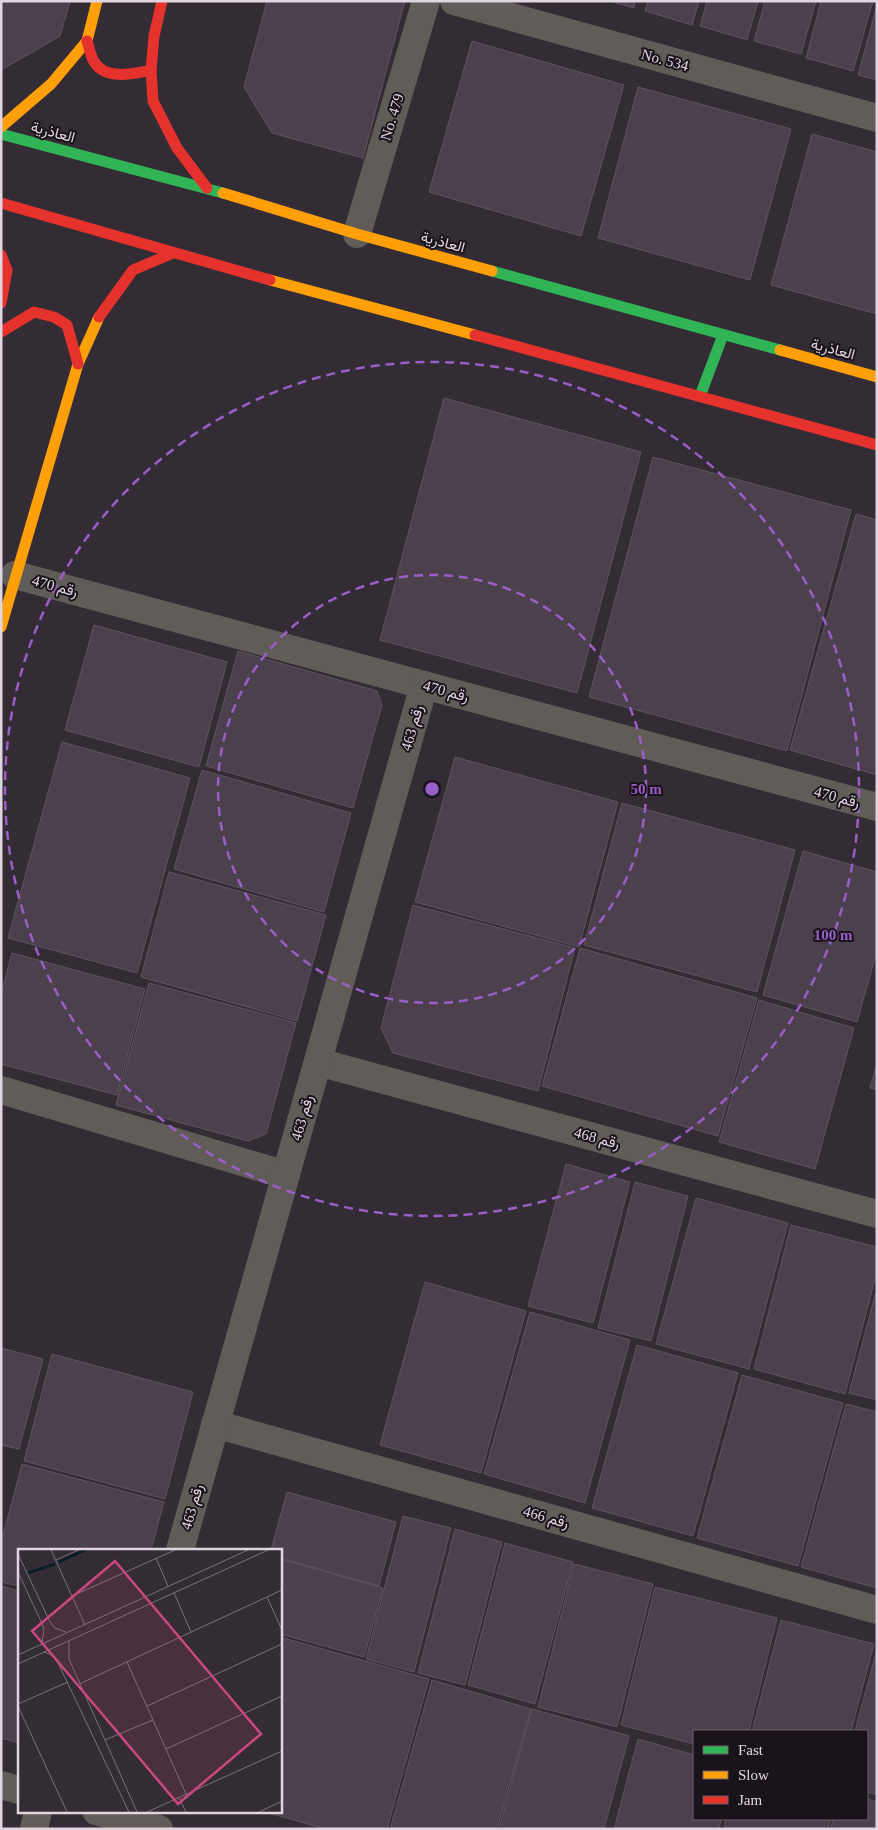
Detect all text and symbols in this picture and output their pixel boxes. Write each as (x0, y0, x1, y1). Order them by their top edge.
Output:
street label: No. 534 (640, 46, 691, 74)
street label: No. 479 (377, 92, 407, 142)
street label: العاذرية (29, 118, 77, 147)
street label: العاذرية (419, 228, 467, 257)
street label: العاذرية (809, 335, 857, 364)
street label: رقم 470 (30, 572, 80, 602)
street label: رقم 470 (421, 677, 471, 707)
street label: رقم 463 (398, 703, 428, 753)
centre of rings (423, 780, 441, 798)
text: 50 m (630, 781, 662, 797)
street label: رقم 470 (812, 783, 862, 813)
text: 100 m (814, 927, 853, 943)
street label: رقم 463 (288, 1093, 318, 1143)
street label: رقم 468 (572, 1124, 622, 1154)
street label: رقم 463 (178, 1482, 208, 1532)
street label: رقم 466 (521, 1503, 571, 1533)
inset map (18, 1549, 281, 1812)
legend (693, 1730, 868, 1820)
text: Fast (738, 1742, 764, 1758)
text: Slow (738, 1767, 769, 1783)
text: Jam (738, 1792, 762, 1808)

